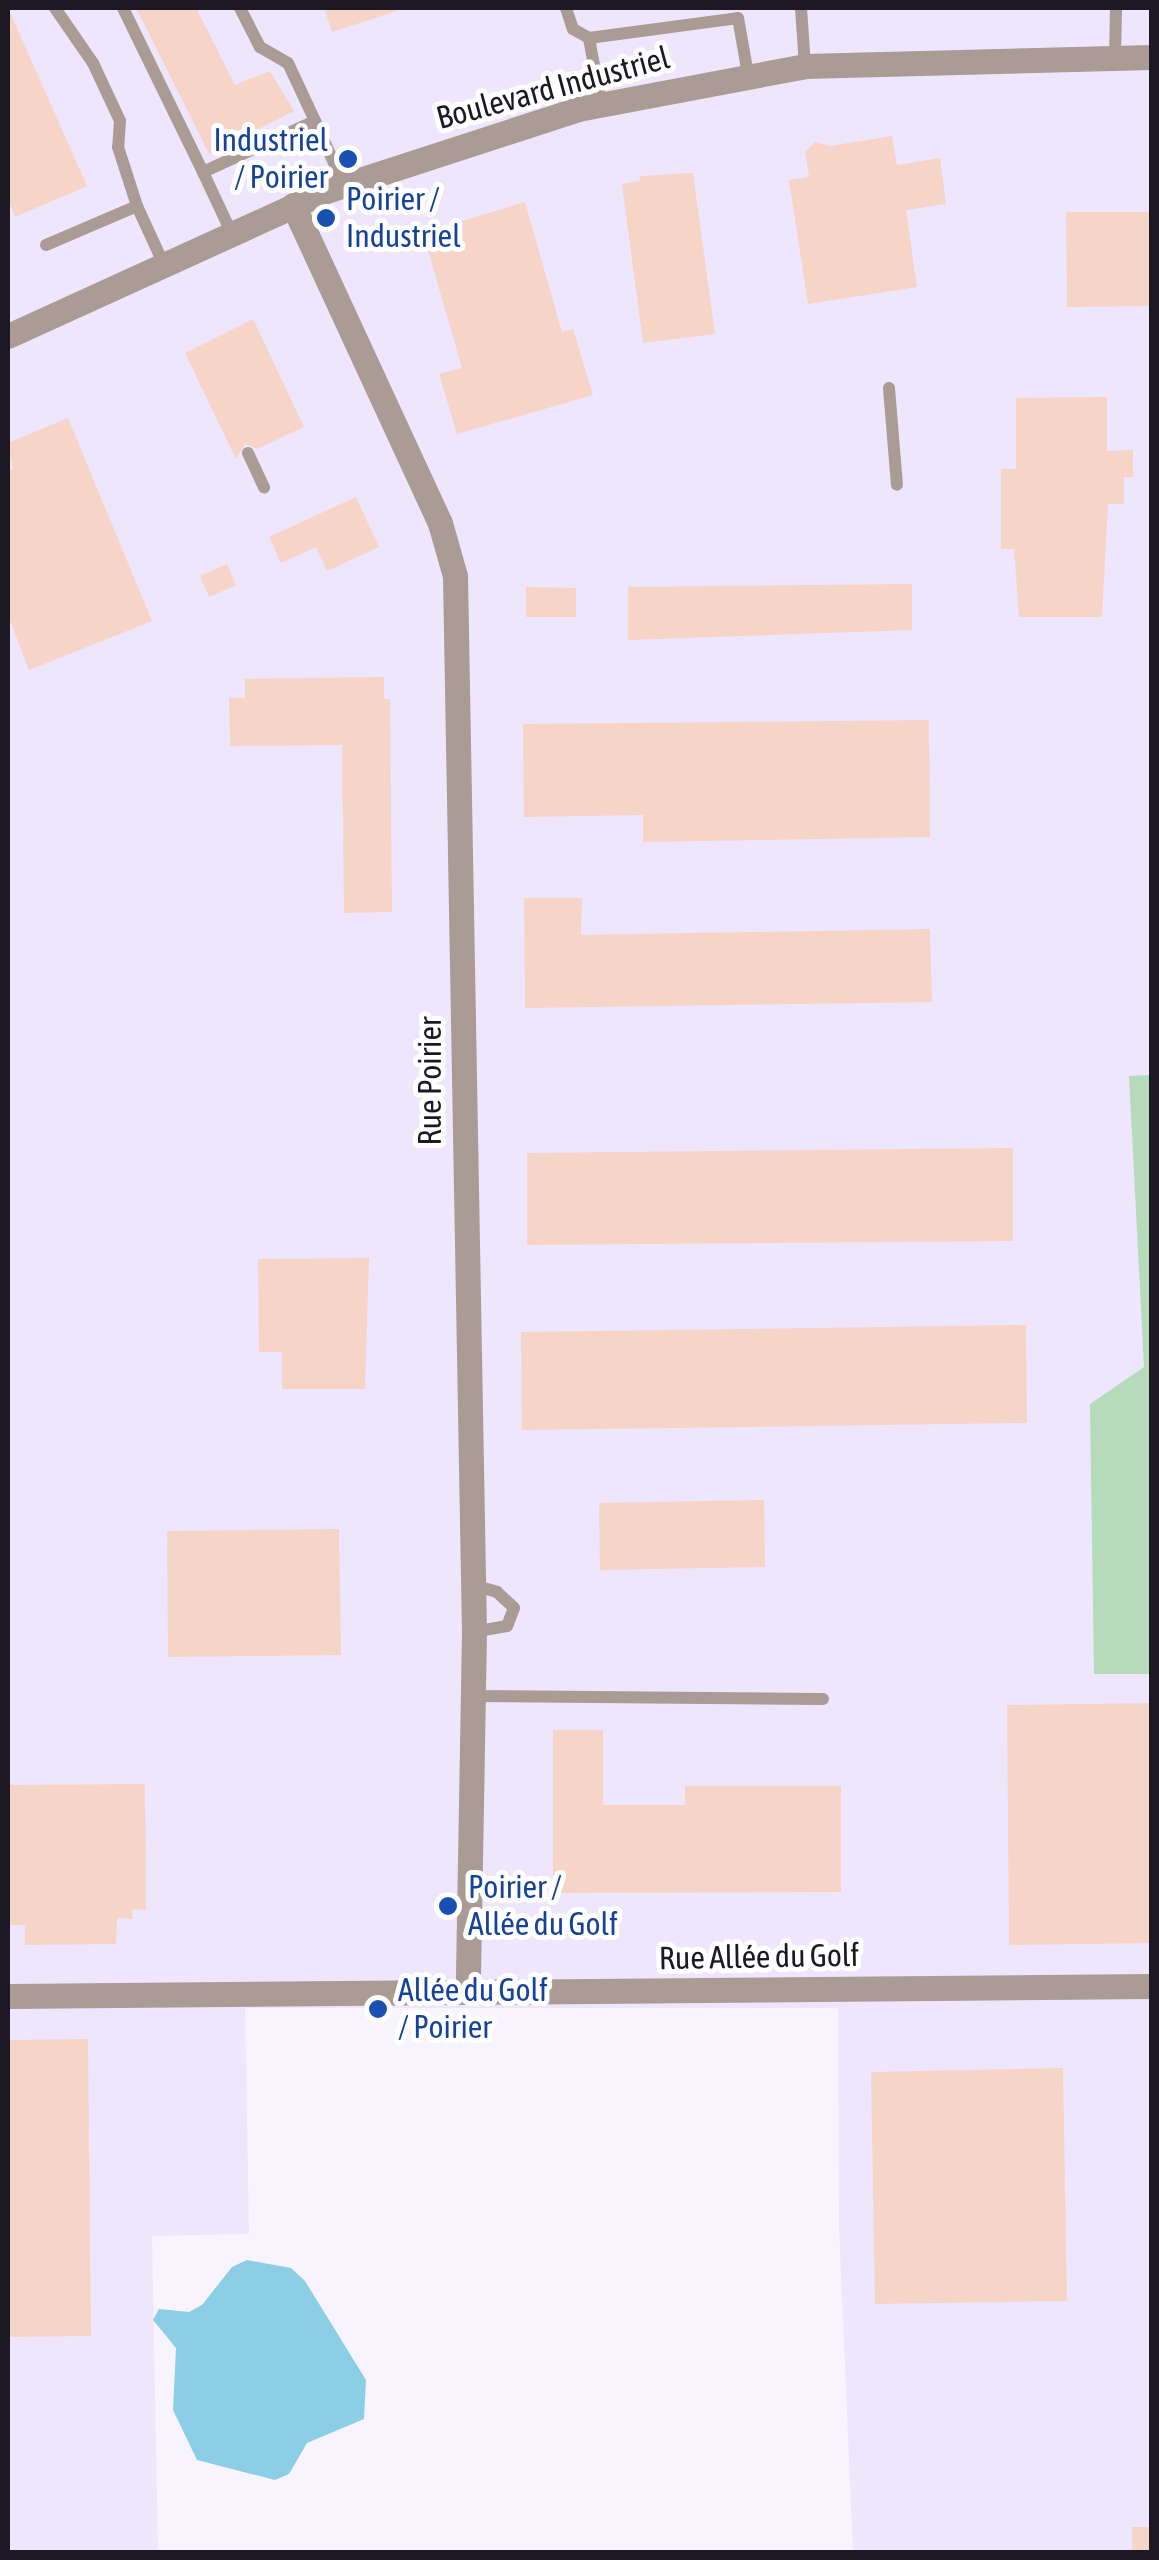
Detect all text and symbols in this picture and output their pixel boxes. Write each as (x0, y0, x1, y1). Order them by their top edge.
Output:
street label: Boulevard Industriel (432, 38, 674, 138)
place label: Industriel / Poirier (213, 122, 328, 197)
marker: Industriel / Poirier (337, 148, 359, 170)
place label: Poirier / Industriel (346, 181, 461, 256)
marker: Poirier / Industriel (315, 207, 337, 229)
street label: Rue Poirier (411, 1017, 449, 1145)
place label: Poirier / Allée du Golf (468, 1869, 618, 1944)
marker: Poirier / Allée du Golf (437, 1895, 459, 1917)
street label: Rue Allée du Golf (659, 1936, 859, 1978)
place label: Allée du Golf / Poirier (398, 1972, 548, 2047)
marker: Allée du Golf / Poirier (367, 1998, 389, 2020)

